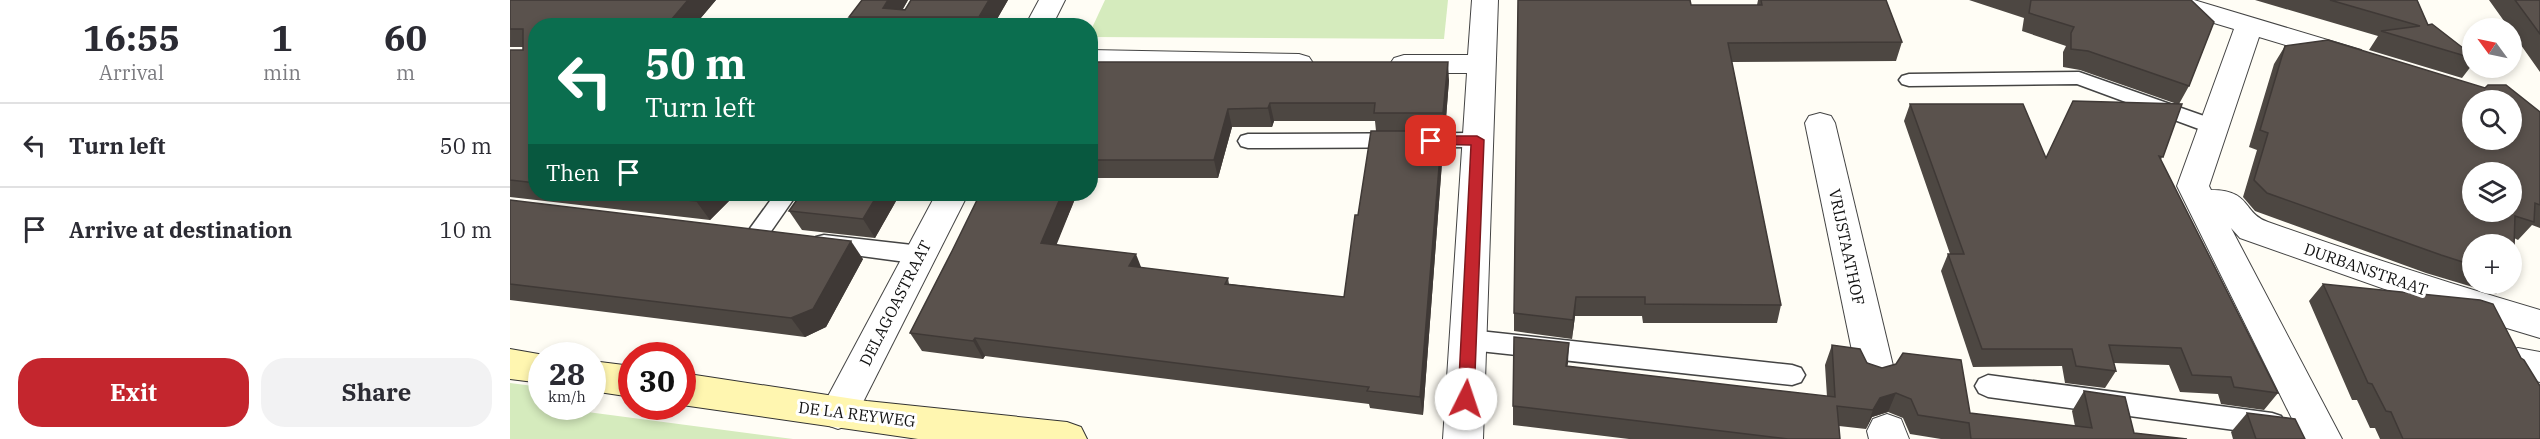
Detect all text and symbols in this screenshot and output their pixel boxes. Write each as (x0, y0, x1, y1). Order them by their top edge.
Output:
text: 16:55 (83, 14, 180, 61)
text: 1 (271, 14, 293, 61)
text: 60 (384, 14, 427, 61)
north arrow (2462, 18, 2522, 78)
map controls (2462, 18, 2522, 294)
text: 50 m (645, 36, 746, 91)
icon: left (546, 42, 624, 120)
text: Arrival (99, 59, 164, 86)
text: min (263, 59, 301, 86)
text: m (396, 59, 415, 86)
text: Turn left (645, 89, 756, 124)
button: search (2462, 90, 2522, 150)
pin (1405, 115, 1456, 166)
icon: arrive (1414, 124, 1447, 157)
icon: left (18, 129, 51, 162)
text: Turn left (69, 131, 165, 160)
text: 50 m (440, 131, 492, 160)
icon: arrive (612, 156, 645, 189)
text: Then (546, 158, 600, 187)
button: layers (2462, 162, 2522, 222)
street label: VRIJSTAATHOF (1825, 187, 1869, 307)
icon: arrive (18, 213, 51, 246)
text: Arrive at destination (69, 215, 292, 244)
text: 10 m (440, 215, 492, 244)
button: + (2462, 234, 2522, 294)
street label: DELAGOASTRAAT (855, 237, 935, 369)
street label: DURBANSTRAAT (2301, 238, 2431, 300)
speed limit sign: 30 (618, 342, 696, 420)
text: 28 (549, 354, 585, 393)
button: Exit (18, 358, 249, 427)
button: Share (261, 358, 492, 427)
position arrow (1434, 367, 1498, 431)
text: km/h (548, 387, 586, 406)
street label: DE LA REYWEG (797, 397, 917, 431)

